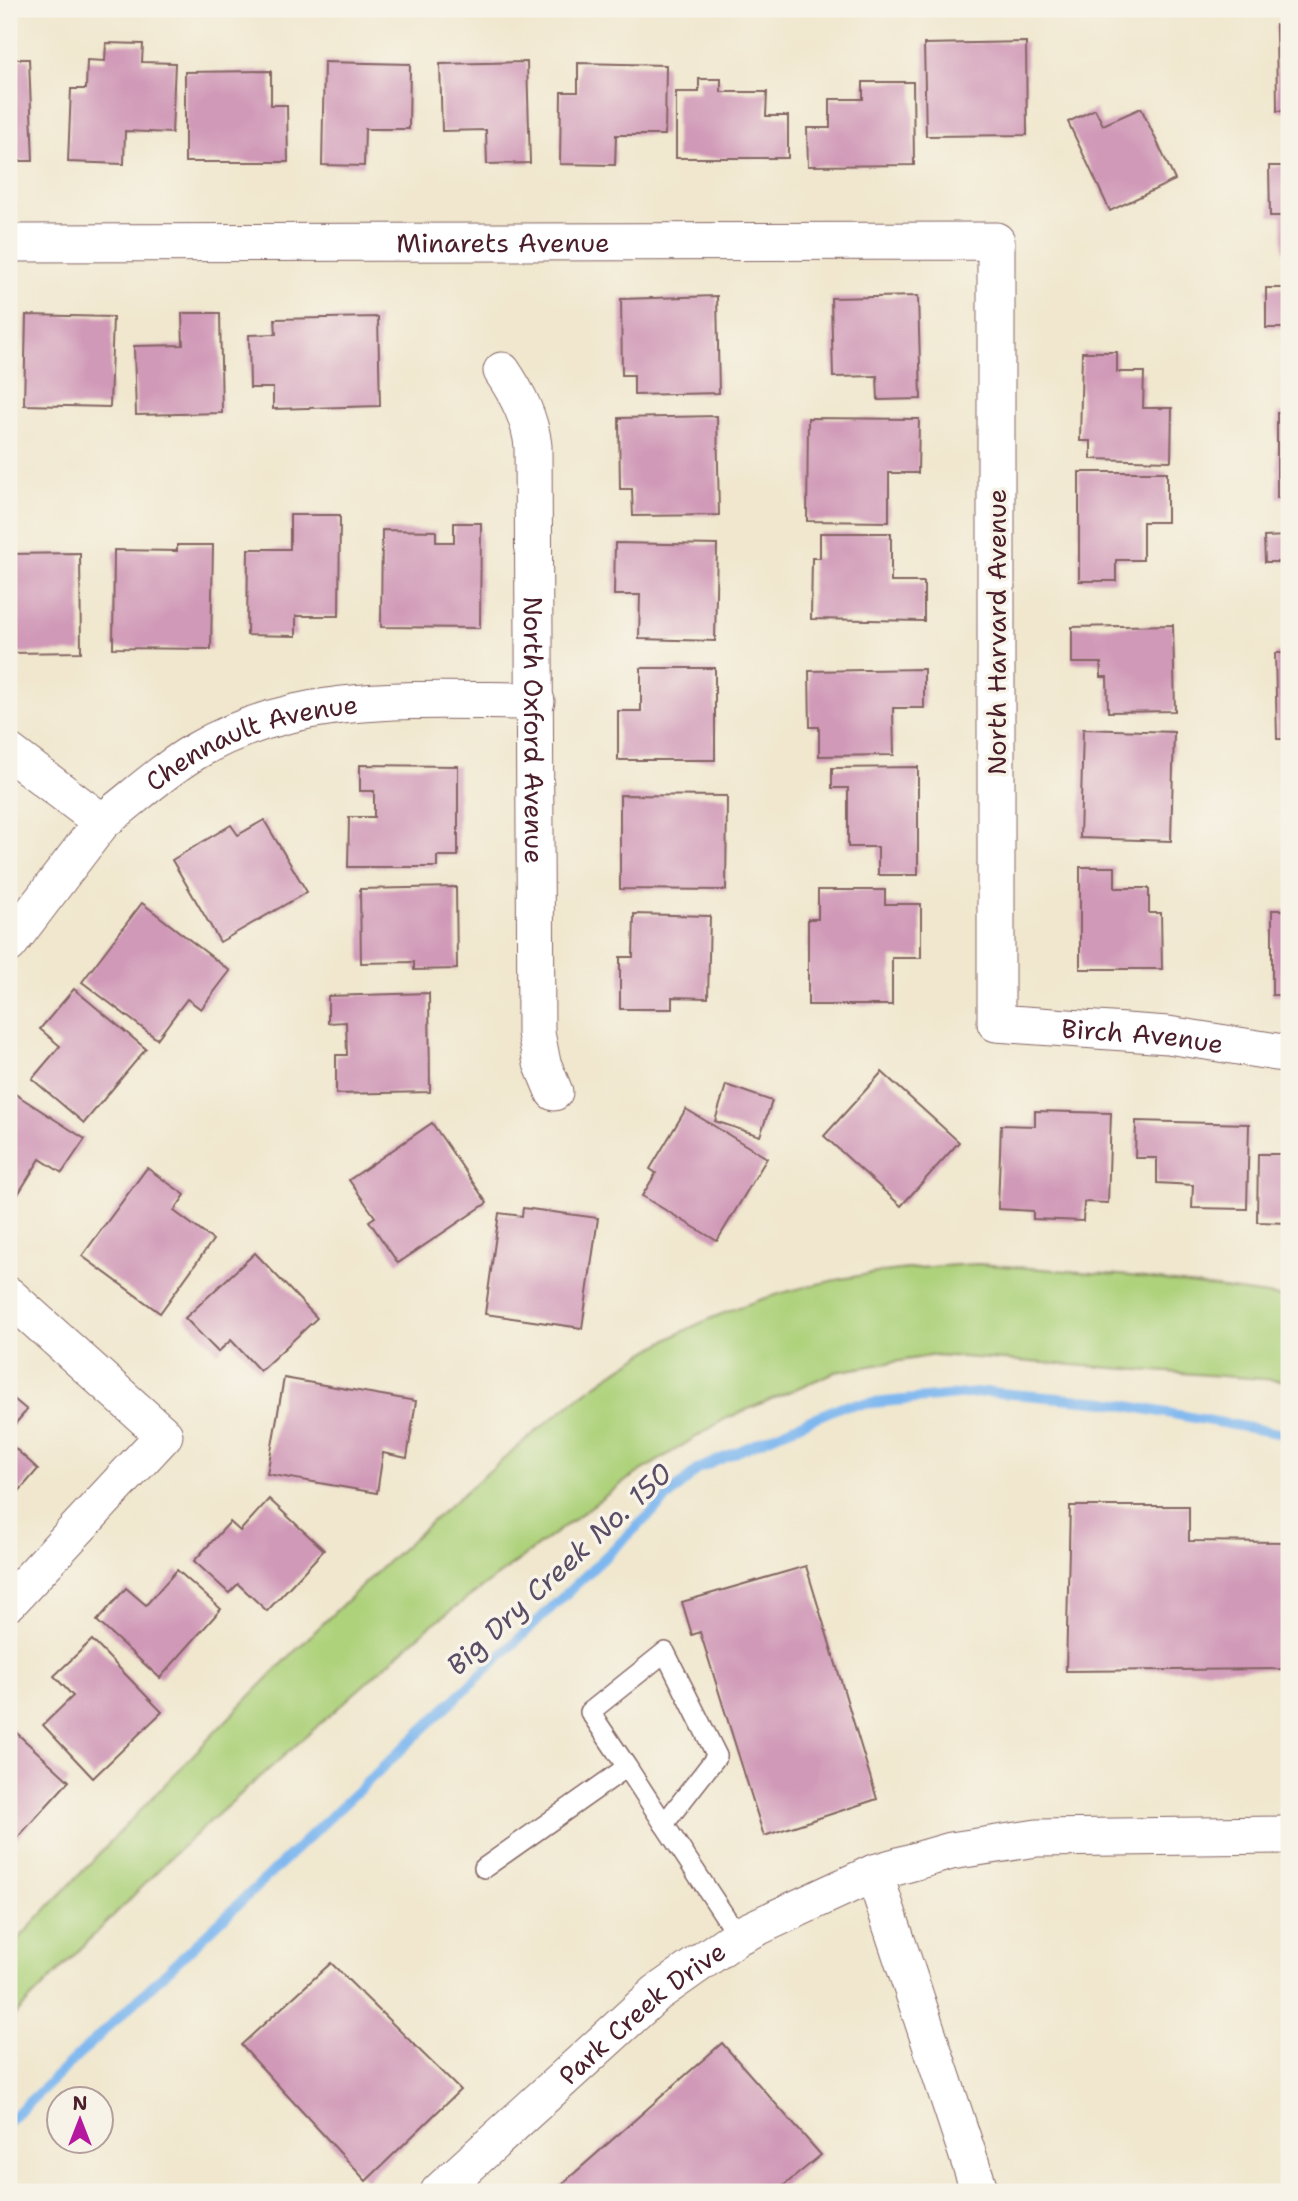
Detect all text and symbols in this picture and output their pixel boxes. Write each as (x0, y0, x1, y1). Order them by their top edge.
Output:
street label: Minarets Avenue (396, 224, 610, 260)
street label: North Harvard Avenue (979, 489, 1014, 775)
street label: North Oxford Avenue (516, 596, 553, 864)
street label: Chennault Avenue (138, 686, 359, 798)
street label: Birch Avenue (1060, 1010, 1226, 1061)
water label: Big Dry Creek No. 150 (438, 1454, 680, 1684)
street label: Park Creek Drive (551, 1933, 732, 2092)
north arrow (46, 2086, 116, 2156)
text: N (72, 2091, 88, 2116)

